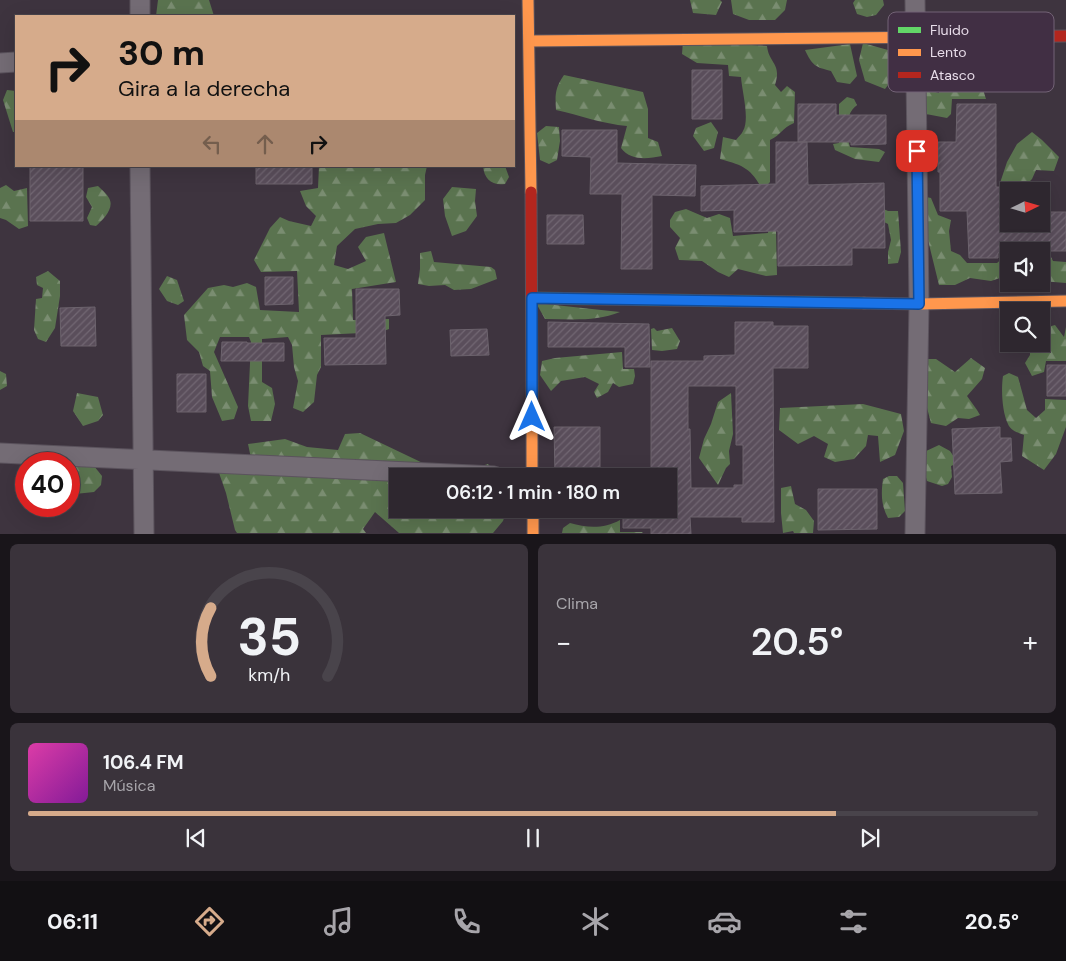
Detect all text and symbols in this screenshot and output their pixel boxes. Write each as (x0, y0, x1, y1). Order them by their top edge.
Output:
legend (888, 12, 1054, 92)
text: Fluido (930, 21, 969, 39)
text: 30 m (118, 30, 205, 76)
icon: right (35, 35, 100, 100)
text: Lento (930, 43, 967, 61)
text: Atasco (930, 66, 975, 84)
text: Gira a la derecha (118, 74, 290, 103)
icon: left (198, 130, 226, 158)
icon: ahead (251, 130, 279, 158)
icon: right (304, 130, 332, 158)
pin (896, 130, 938, 172)
icon: arrive (903, 137, 931, 165)
north arrow (1000, 182, 1050, 232)
map controls (1000, 182, 1050, 352)
button: sound (1000, 242, 1050, 292)
button: search (1000, 302, 1050, 352)
position arrow (505, 390, 557, 442)
speed limit sign: 40 (15, 452, 80, 517)
text: 06:12 · 1 min · 180 m (446, 480, 620, 505)
text: Clima (556, 593, 598, 614)
text: 35 (237, 603, 301, 671)
text: 20.5° (751, 617, 843, 667)
text: − (556, 624, 571, 661)
text: + (1023, 624, 1038, 661)
text: km/h (248, 663, 290, 687)
text: 106.4 FM (103, 750, 184, 775)
text: Música (103, 775, 155, 796)
icon: previous (182, 824, 210, 852)
icon: pause (519, 824, 547, 852)
icon: next (856, 824, 884, 852)
icon: directions (192, 904, 227, 939)
icon: music (321, 904, 356, 939)
icon: phone (449, 904, 484, 939)
icon: climate (578, 904, 613, 939)
icon: car (707, 904, 742, 939)
icon: filters (836, 904, 871, 939)
text: 06:11 (47, 907, 98, 936)
text: 20.5° (965, 907, 1019, 936)

